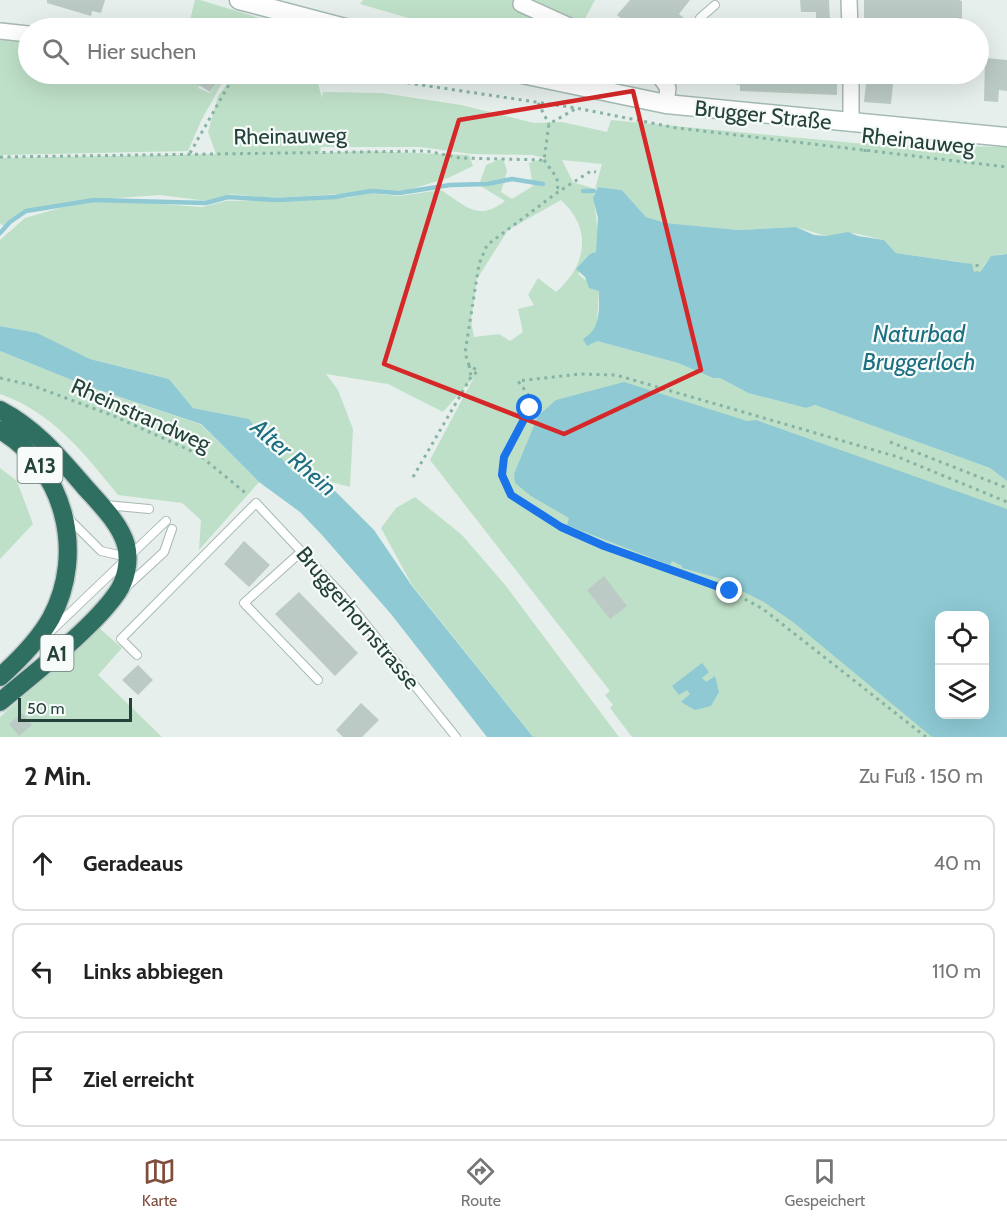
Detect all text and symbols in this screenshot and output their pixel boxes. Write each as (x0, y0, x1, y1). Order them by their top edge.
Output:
search box (18, 18, 989, 84)
icon: search (39, 35, 72, 68)
text: Hier suchen (87, 38, 196, 65)
street label: Brugger Straße (693, 94, 833, 136)
street label: Rheinauweg (233, 121, 348, 150)
street label: Rheinauweg (860, 122, 977, 160)
water label: Naturbad Bruggerloch (862, 319, 976, 376)
street label: Rheinstrandweg (67, 372, 216, 458)
route start (516, 394, 542, 420)
water label: Alter Rhein (245, 411, 343, 502)
road number: A13 (18, 447, 63, 483)
street label: Bruggerhornstrasse (290, 541, 426, 695)
route end (716, 577, 742, 603)
map controls (935, 611, 989, 719)
button: locate (935, 611, 989, 665)
road number: A1 (40, 635, 74, 671)
button: layers (935, 665, 989, 719)
scale bar (18, 695, 132, 722)
text: 50 m (27, 699, 64, 718)
text: 2 Min. (24, 760, 91, 792)
text: Zu Fuß · 150 m (859, 764, 983, 788)
icon: ahead (26, 847, 59, 880)
text: Geradeaus (83, 850, 183, 877)
text: 40 m (933, 851, 981, 875)
icon: left (26, 955, 59, 988)
text: Links abbiegen (83, 958, 223, 985)
text: 110 m (932, 959, 981, 983)
icon: arrive (26, 1063, 59, 1096)
text: Ziel erreicht (83, 1066, 194, 1093)
tab: Karte (142, 1155, 177, 1210)
tab: Route (461, 1155, 501, 1210)
tab: Gespeichert (785, 1155, 865, 1210)

